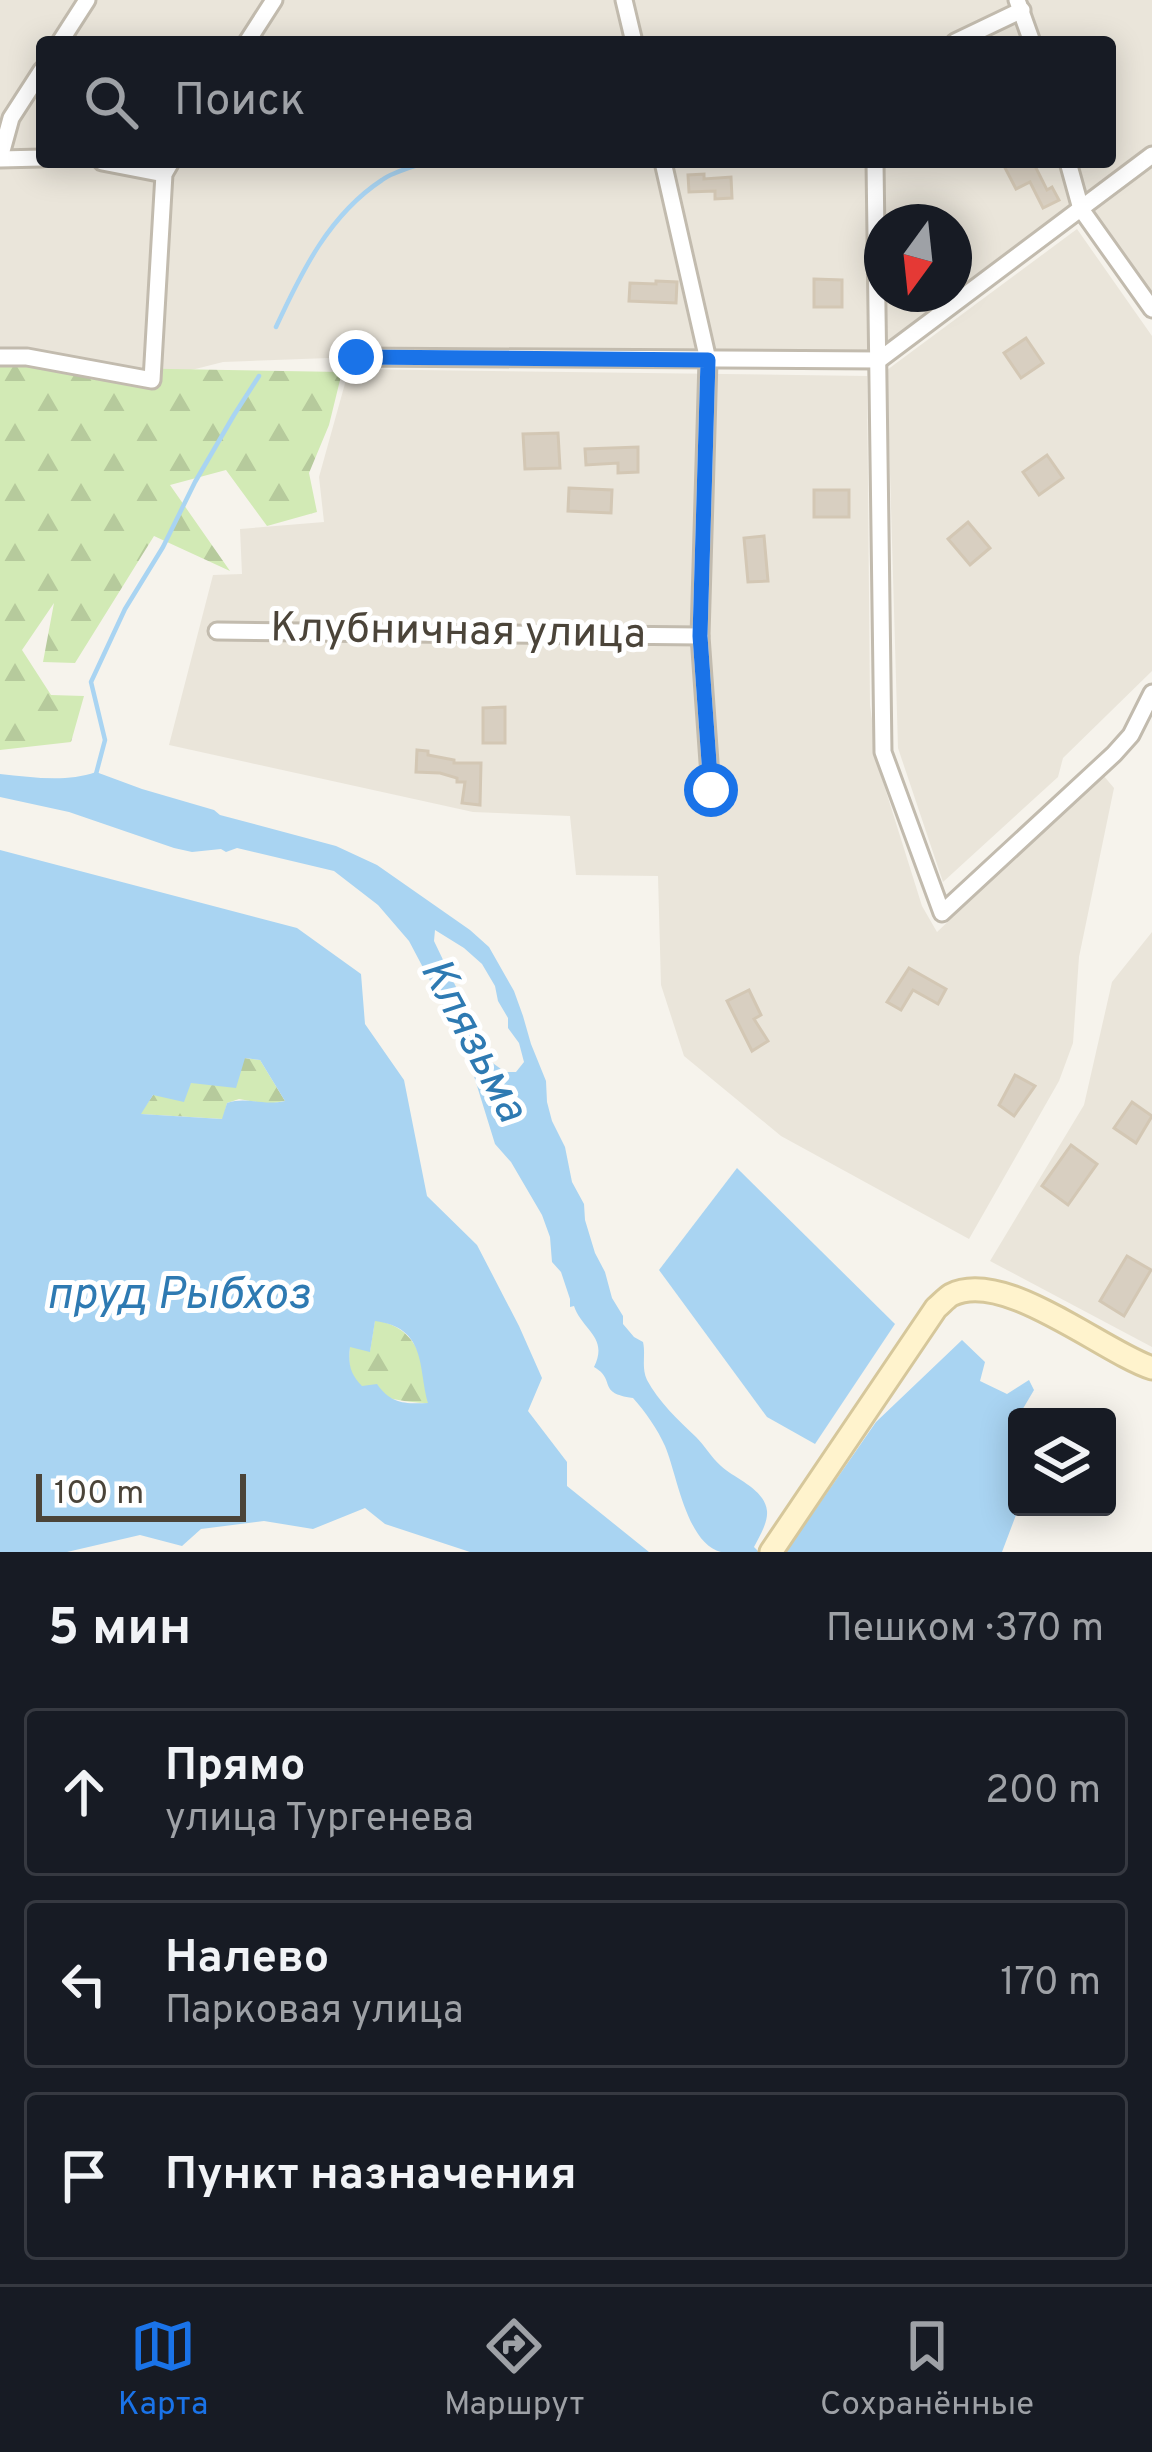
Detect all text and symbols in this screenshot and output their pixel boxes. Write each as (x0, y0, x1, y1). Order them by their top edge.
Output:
search box (36, 36, 1116, 168)
icon: search (78, 69, 144, 135)
text: Поиск (174, 74, 305, 131)
north arrow (864, 204, 972, 312)
route end (329, 330, 383, 384)
street label: Клубничная улица (270, 603, 646, 663)
route start (684, 763, 738, 817)
water label: Клязьма (405, 949, 539, 1133)
water label: пруд Рыбхоз (46, 1268, 310, 1325)
map controls (1008, 1408, 1116, 1516)
button: layers (1008, 1408, 1116, 1516)
scale bar (36, 1468, 246, 1521)
text: 100 m (54, 1474, 144, 1516)
text: 5 мин (48, 1598, 191, 1663)
text: Пешком · 370 m (826, 1606, 1104, 1655)
text: Прямо (165, 1739, 306, 1796)
icon: ahead (51, 1759, 117, 1825)
text: 200 m (985, 1768, 1101, 1817)
text: улица Тургенева (165, 1796, 474, 1845)
text: Налево (165, 1931, 329, 1988)
icon: left (51, 1951, 117, 2017)
text: 170 m (1000, 1960, 1101, 2009)
text: Парковая улица (165, 1988, 464, 2037)
icon: arrive (51, 2143, 117, 2209)
text: Пункт назначения (165, 2148, 577, 2205)
tab: Карта (118, 2313, 208, 2427)
tab: Маршрут (444, 2313, 584, 2427)
tab: Сохранённые (820, 2313, 1034, 2427)

